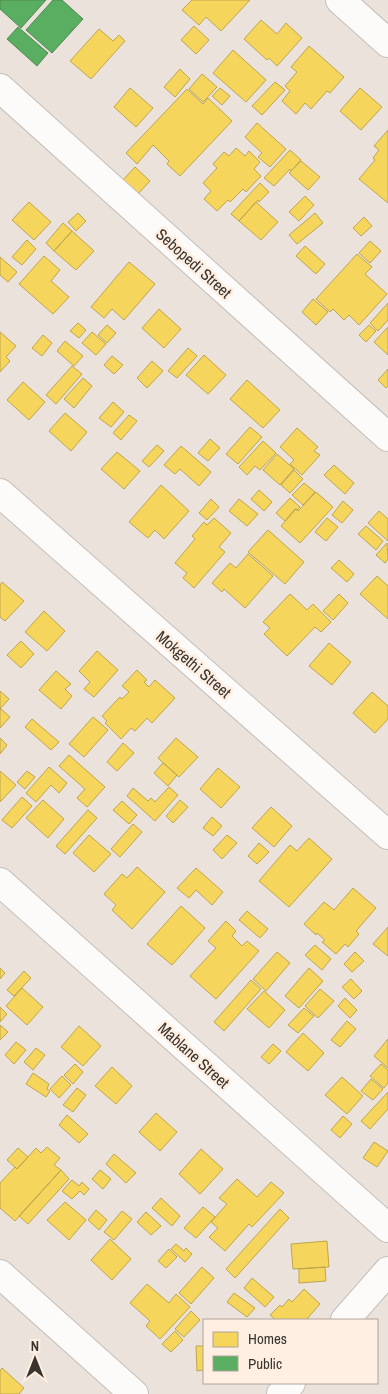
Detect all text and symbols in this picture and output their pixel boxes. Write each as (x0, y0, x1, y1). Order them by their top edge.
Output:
street label: Sebopedi Street (151, 223, 237, 303)
street label: Mokgethi Street (152, 625, 236, 703)
street label: Mablane Street (154, 1017, 235, 1093)
legend (203, 1319, 378, 1384)
text: Homes (248, 1328, 287, 1349)
north arrow (10, 1334, 60, 1384)
text: N (31, 1337, 39, 1355)
text: Public (248, 1353, 282, 1374)

